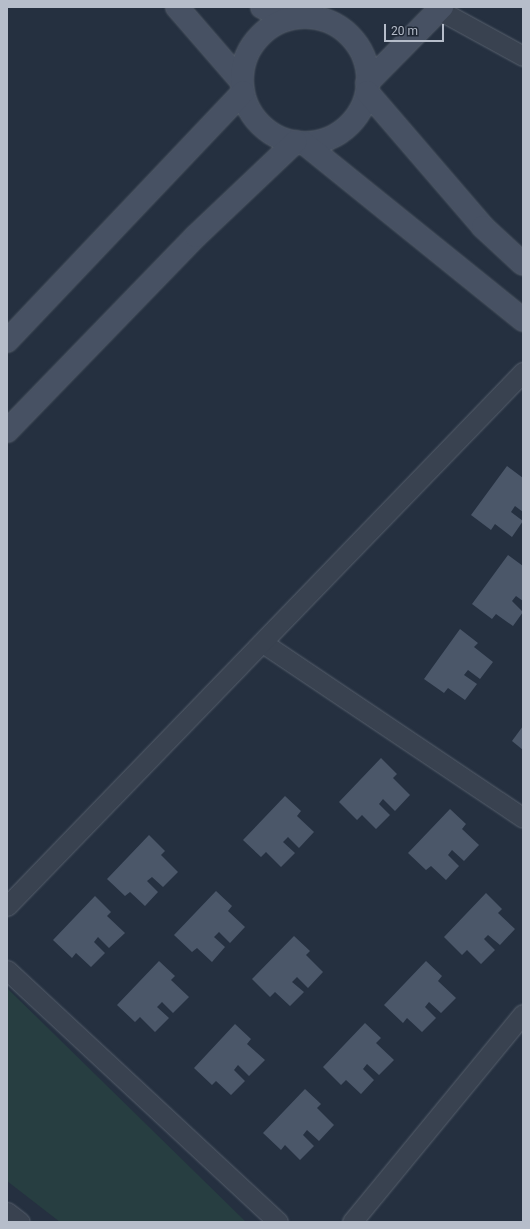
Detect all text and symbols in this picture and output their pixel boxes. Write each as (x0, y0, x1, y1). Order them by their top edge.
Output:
scale bar (386, 16, 446, 42)
text: 20 m (391, 24, 418, 38)

